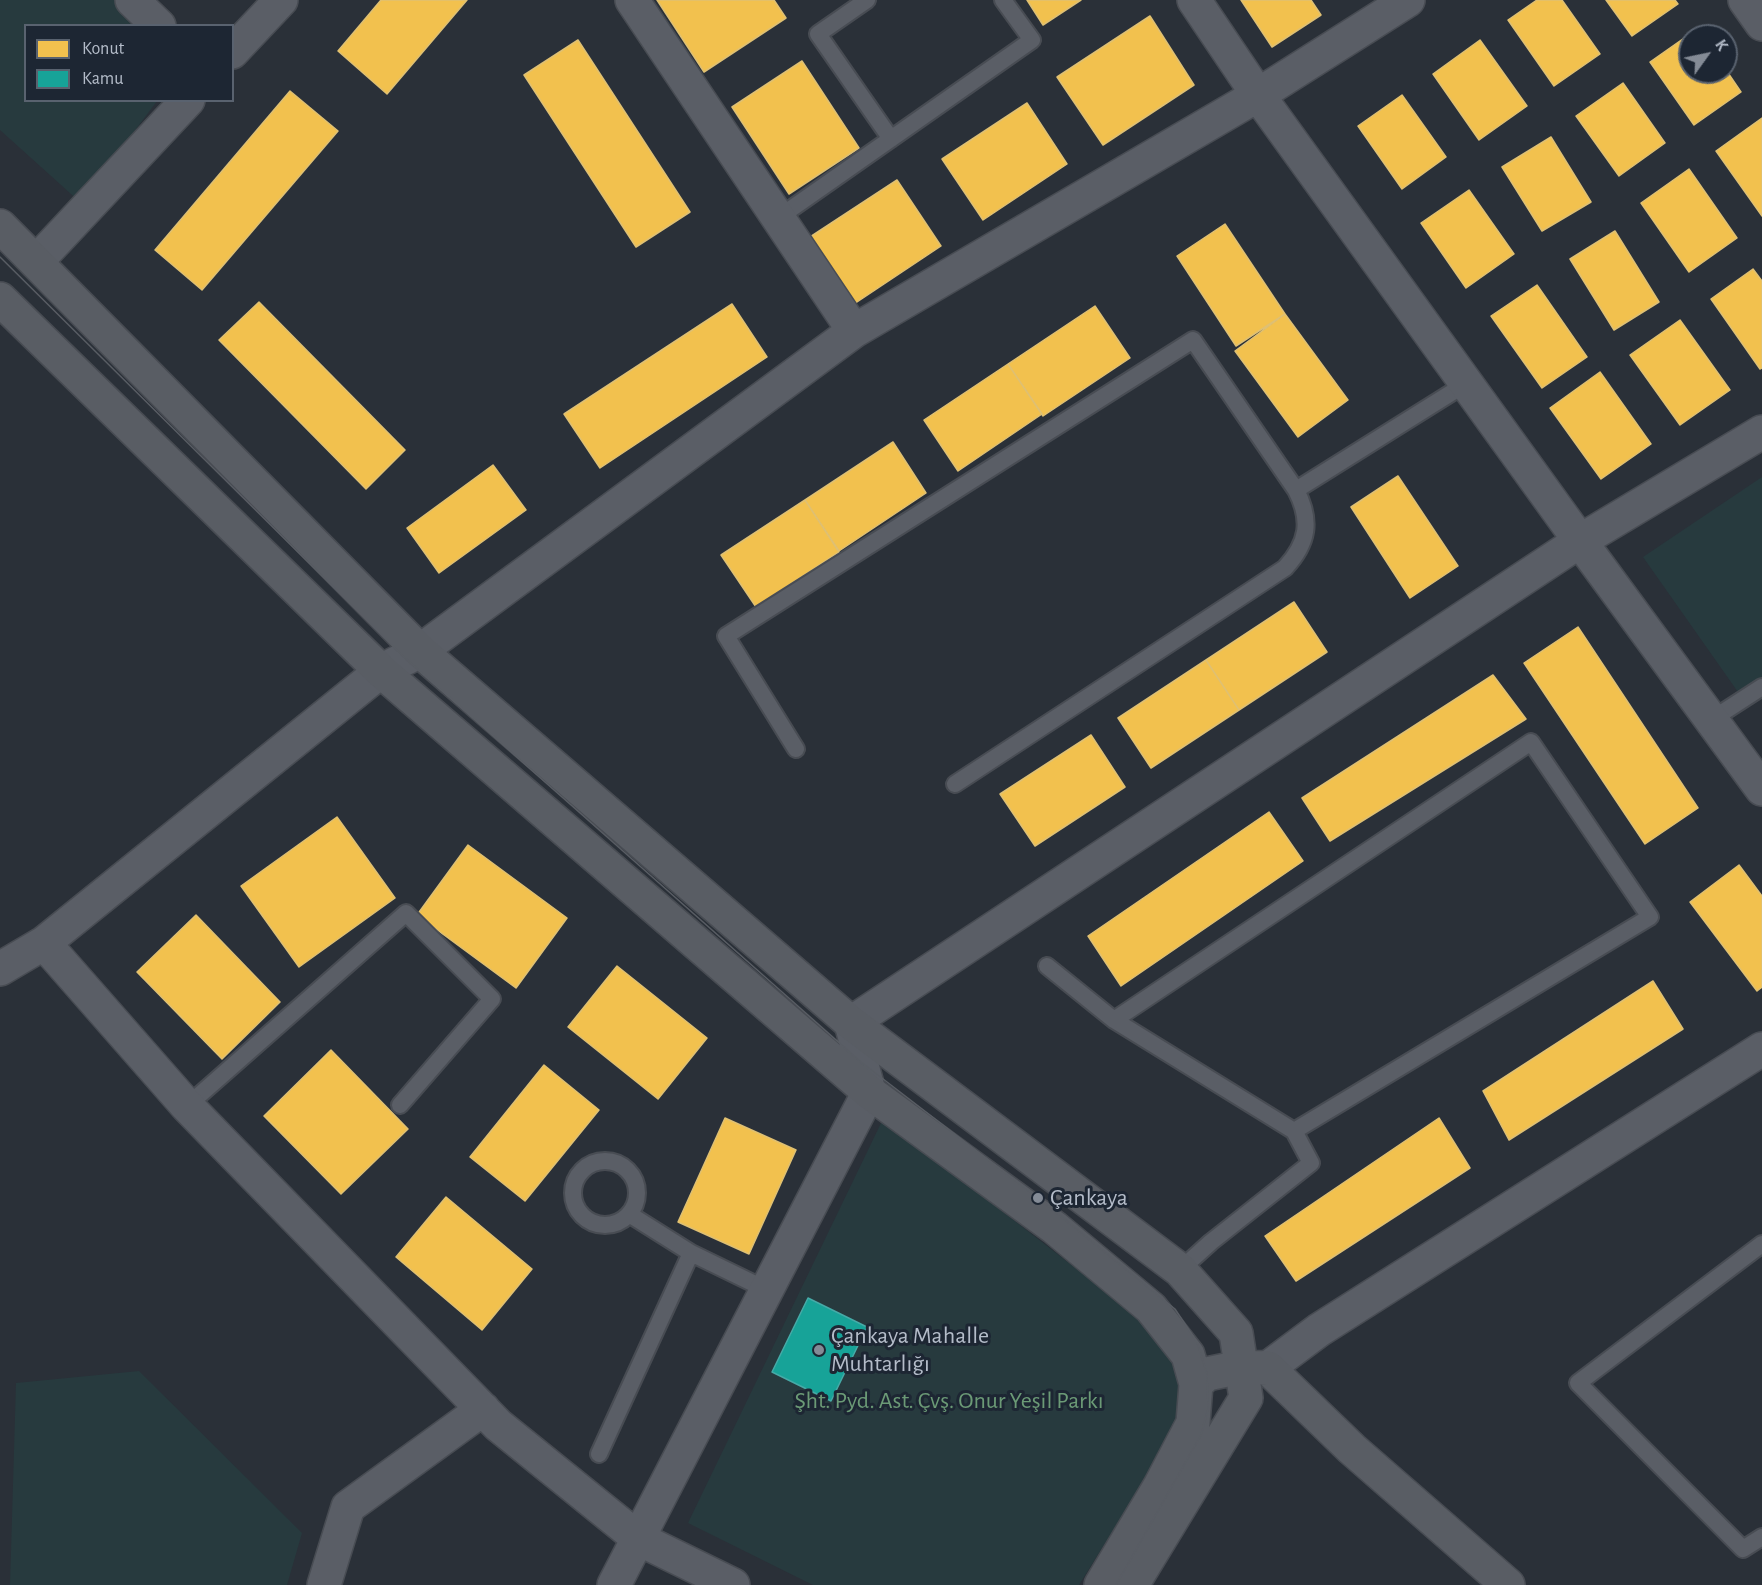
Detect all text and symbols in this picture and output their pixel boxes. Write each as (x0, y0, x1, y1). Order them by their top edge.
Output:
legend (24, 24, 234, 102)
north arrow (1678, 24, 1738, 84)
text: K (1712, 37, 1731, 54)
text: Konut (82, 40, 124, 58)
text: Kamu (82, 70, 123, 88)
place label: Çankaya (1050, 1184, 1128, 1212)
marker: Çankaya (1031, 1191, 1045, 1205)
place label: Çankaya Mahalle Muhtarlığı (831, 1322, 989, 1378)
marker: Çankaya Mahalle Muhtarlığı (812, 1343, 826, 1357)
park label: Şht. Pyd. Ast. Çvş. Onur Yeşil Parkı (794, 1387, 1104, 1415)

